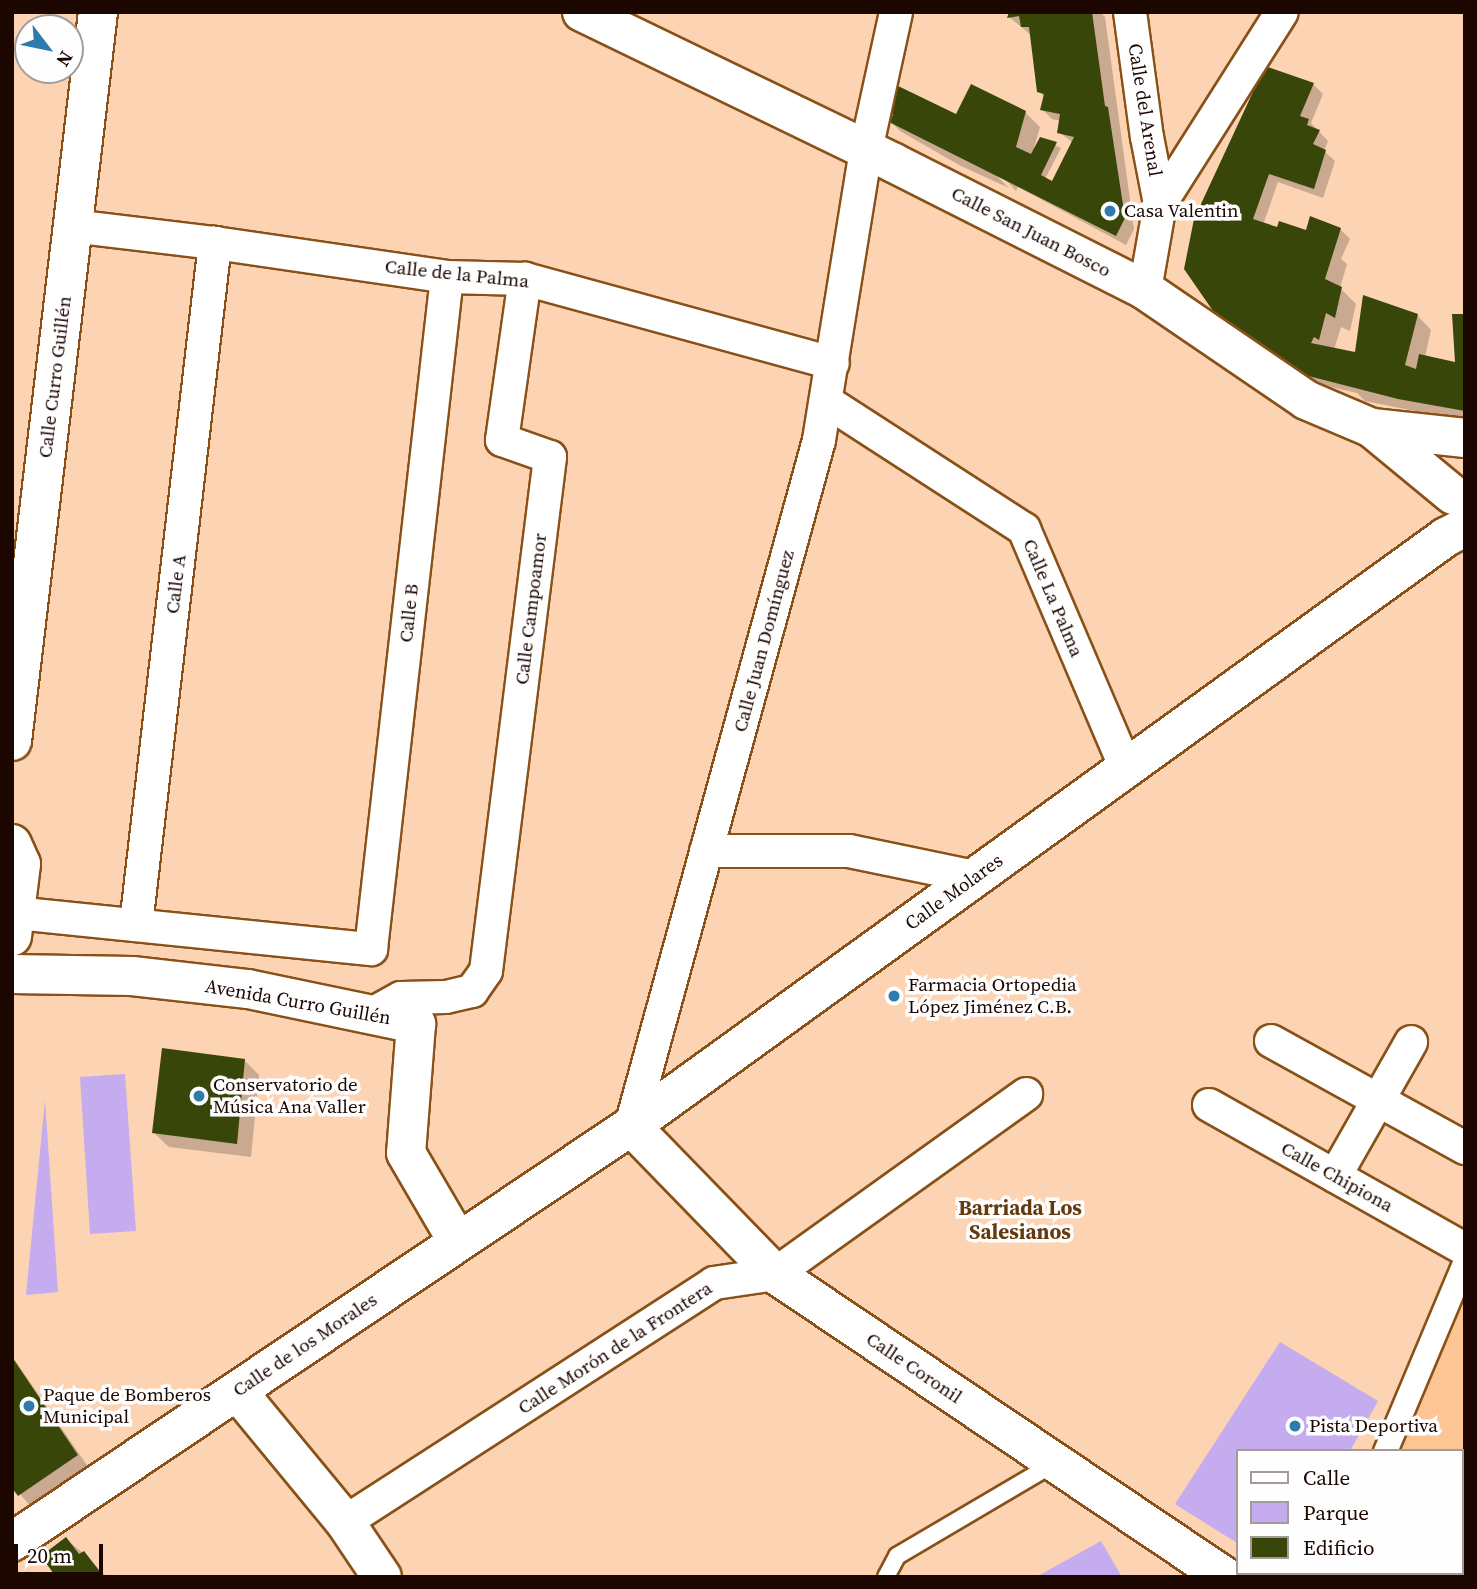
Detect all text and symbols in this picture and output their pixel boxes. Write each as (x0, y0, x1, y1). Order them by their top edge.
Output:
north arrow (14, 14, 84, 84)
street label: Calle del Arenal (1123, 42, 1167, 178)
text: N (50, 46, 80, 72)
street label: Calle San Juan Bosco (948, 182, 1114, 282)
place label: Casa Valentin (1124, 200, 1239, 222)
marker: Casa Valentin (1102, 203, 1118, 219)
street label: Calle de la Palma (384, 255, 530, 293)
street label: Calle Curro Guillén (34, 295, 76, 459)
street label: Calle Campoamor (510, 532, 552, 686)
street label: Calle La Palma (1018, 536, 1088, 660)
street label: Calle Juan Domínguez (729, 547, 799, 735)
street label: Calle A (161, 553, 191, 615)
street label: Calle B (395, 582, 423, 644)
street label: Calle Molares (901, 849, 1007, 935)
street label: Avenida Curro Guillén (203, 974, 393, 1030)
place label: Farmacia Ortopedia López Jiménez C.B. (908, 974, 1077, 1018)
marker: Farmacia Ortopedia López Jiménez C.B. (886, 988, 902, 1004)
place label: Conservatorio de Música Ana Valler (213, 1074, 366, 1118)
marker: Conservatorio de Música Ana Valler (191, 1088, 207, 1104)
street label: Calle Chipiona (1277, 1137, 1397, 1217)
district label: Barriada Los Salesianos (958, 1195, 1082, 1245)
street label: Calle Morón de la Frontera (514, 1277, 716, 1419)
street label: Calle de los Morales (229, 1288, 381, 1402)
street label: Calle Coronil (862, 1328, 966, 1408)
place label: Paque de Bomberos Municipal (43, 1384, 211, 1428)
marker: Paque de Bomberos Municipal (21, 1398, 37, 1414)
place label: Pista Deportiva (1309, 1415, 1438, 1437)
marker: Pista Deportiva (1287, 1418, 1303, 1434)
legend (1236, 1449, 1463, 1575)
text: Calle (1303, 1463, 1350, 1492)
text: Parque (1303, 1498, 1369, 1527)
scale bar (18, 1530, 107, 1574)
text: Edificio (1303, 1533, 1375, 1562)
text: 20 m (27, 1541, 72, 1570)

